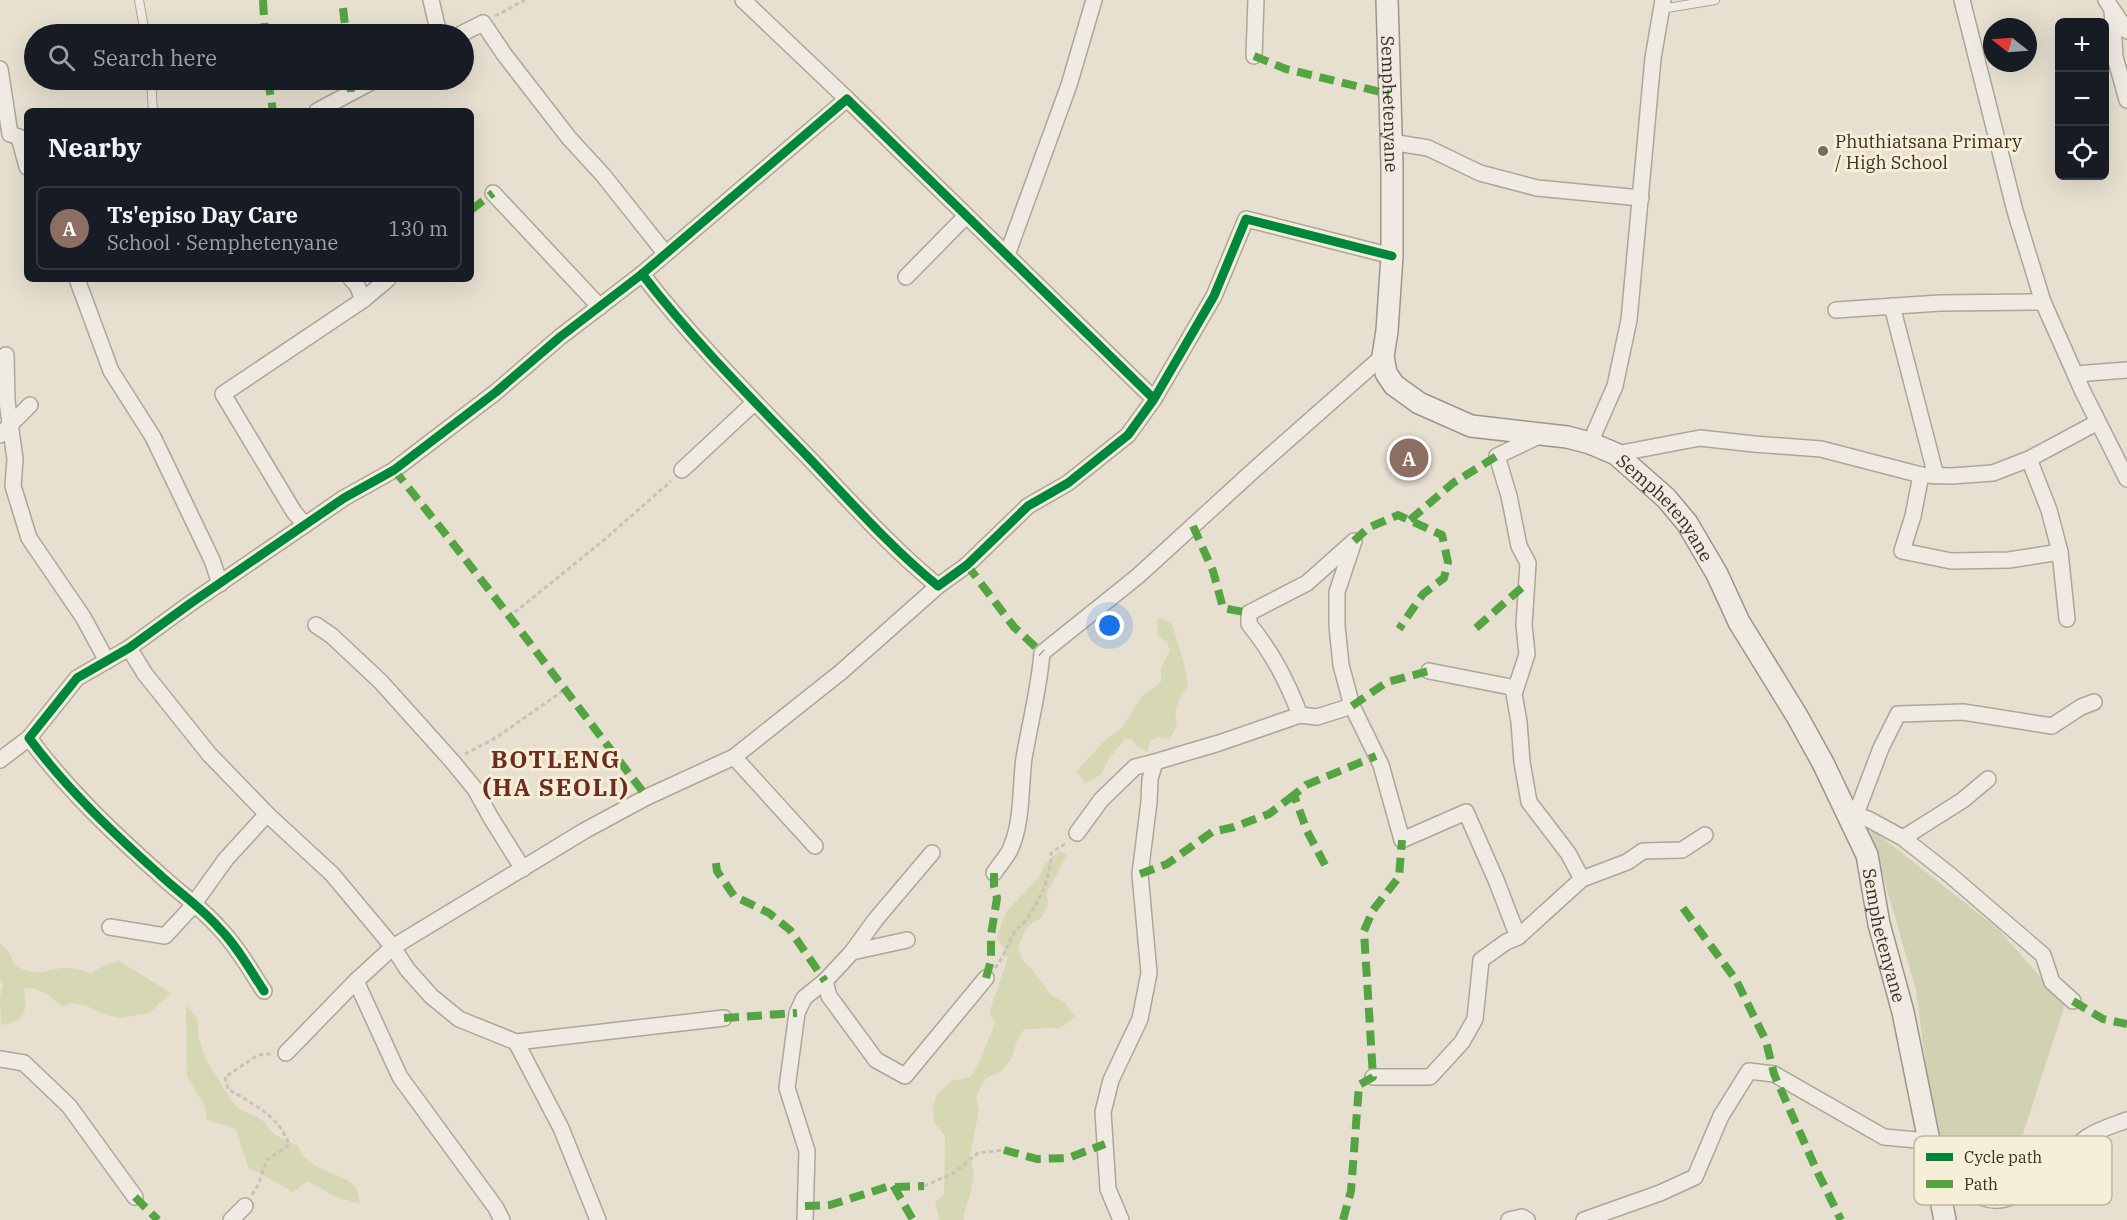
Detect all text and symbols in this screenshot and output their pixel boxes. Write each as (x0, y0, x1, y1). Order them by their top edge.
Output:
north arrow (1983, 18, 2037, 72)
map controls (2055, 18, 2109, 180)
button: + (2055, 18, 2109, 72)
search box (24, 24, 474, 90)
street label: Semphetenyane (1377, 35, 1404, 172)
icon: search (45, 41, 78, 74)
text: Search here (93, 43, 217, 72)
button: − (2055, 72, 2109, 126)
button: locate (2055, 126, 2109, 180)
text: Nearby (48, 130, 142, 164)
place label: Phuthiatsana Primary / High School (1835, 130, 2022, 174)
marker: Phuthiatsana Primary / High School (1816, 144, 1830, 158)
text: Ts'episo Day Care (107, 200, 298, 229)
text: A (63, 215, 76, 242)
text: 130 m (388, 215, 448, 242)
text: School · Semphetenyane (107, 229, 338, 256)
pin: A (1390, 436, 1428, 480)
street label: Semphetenyane (1612, 449, 1719, 566)
your location (1095, 611, 1124, 640)
district label: BOTLENG (HA SEOLI) (482, 743, 630, 803)
street label: Semphetenyane (1858, 866, 1911, 1005)
legend (1914, 1136, 2112, 1205)
text: Cycle path (1964, 1147, 2042, 1167)
text: Path (1964, 1174, 1998, 1194)

